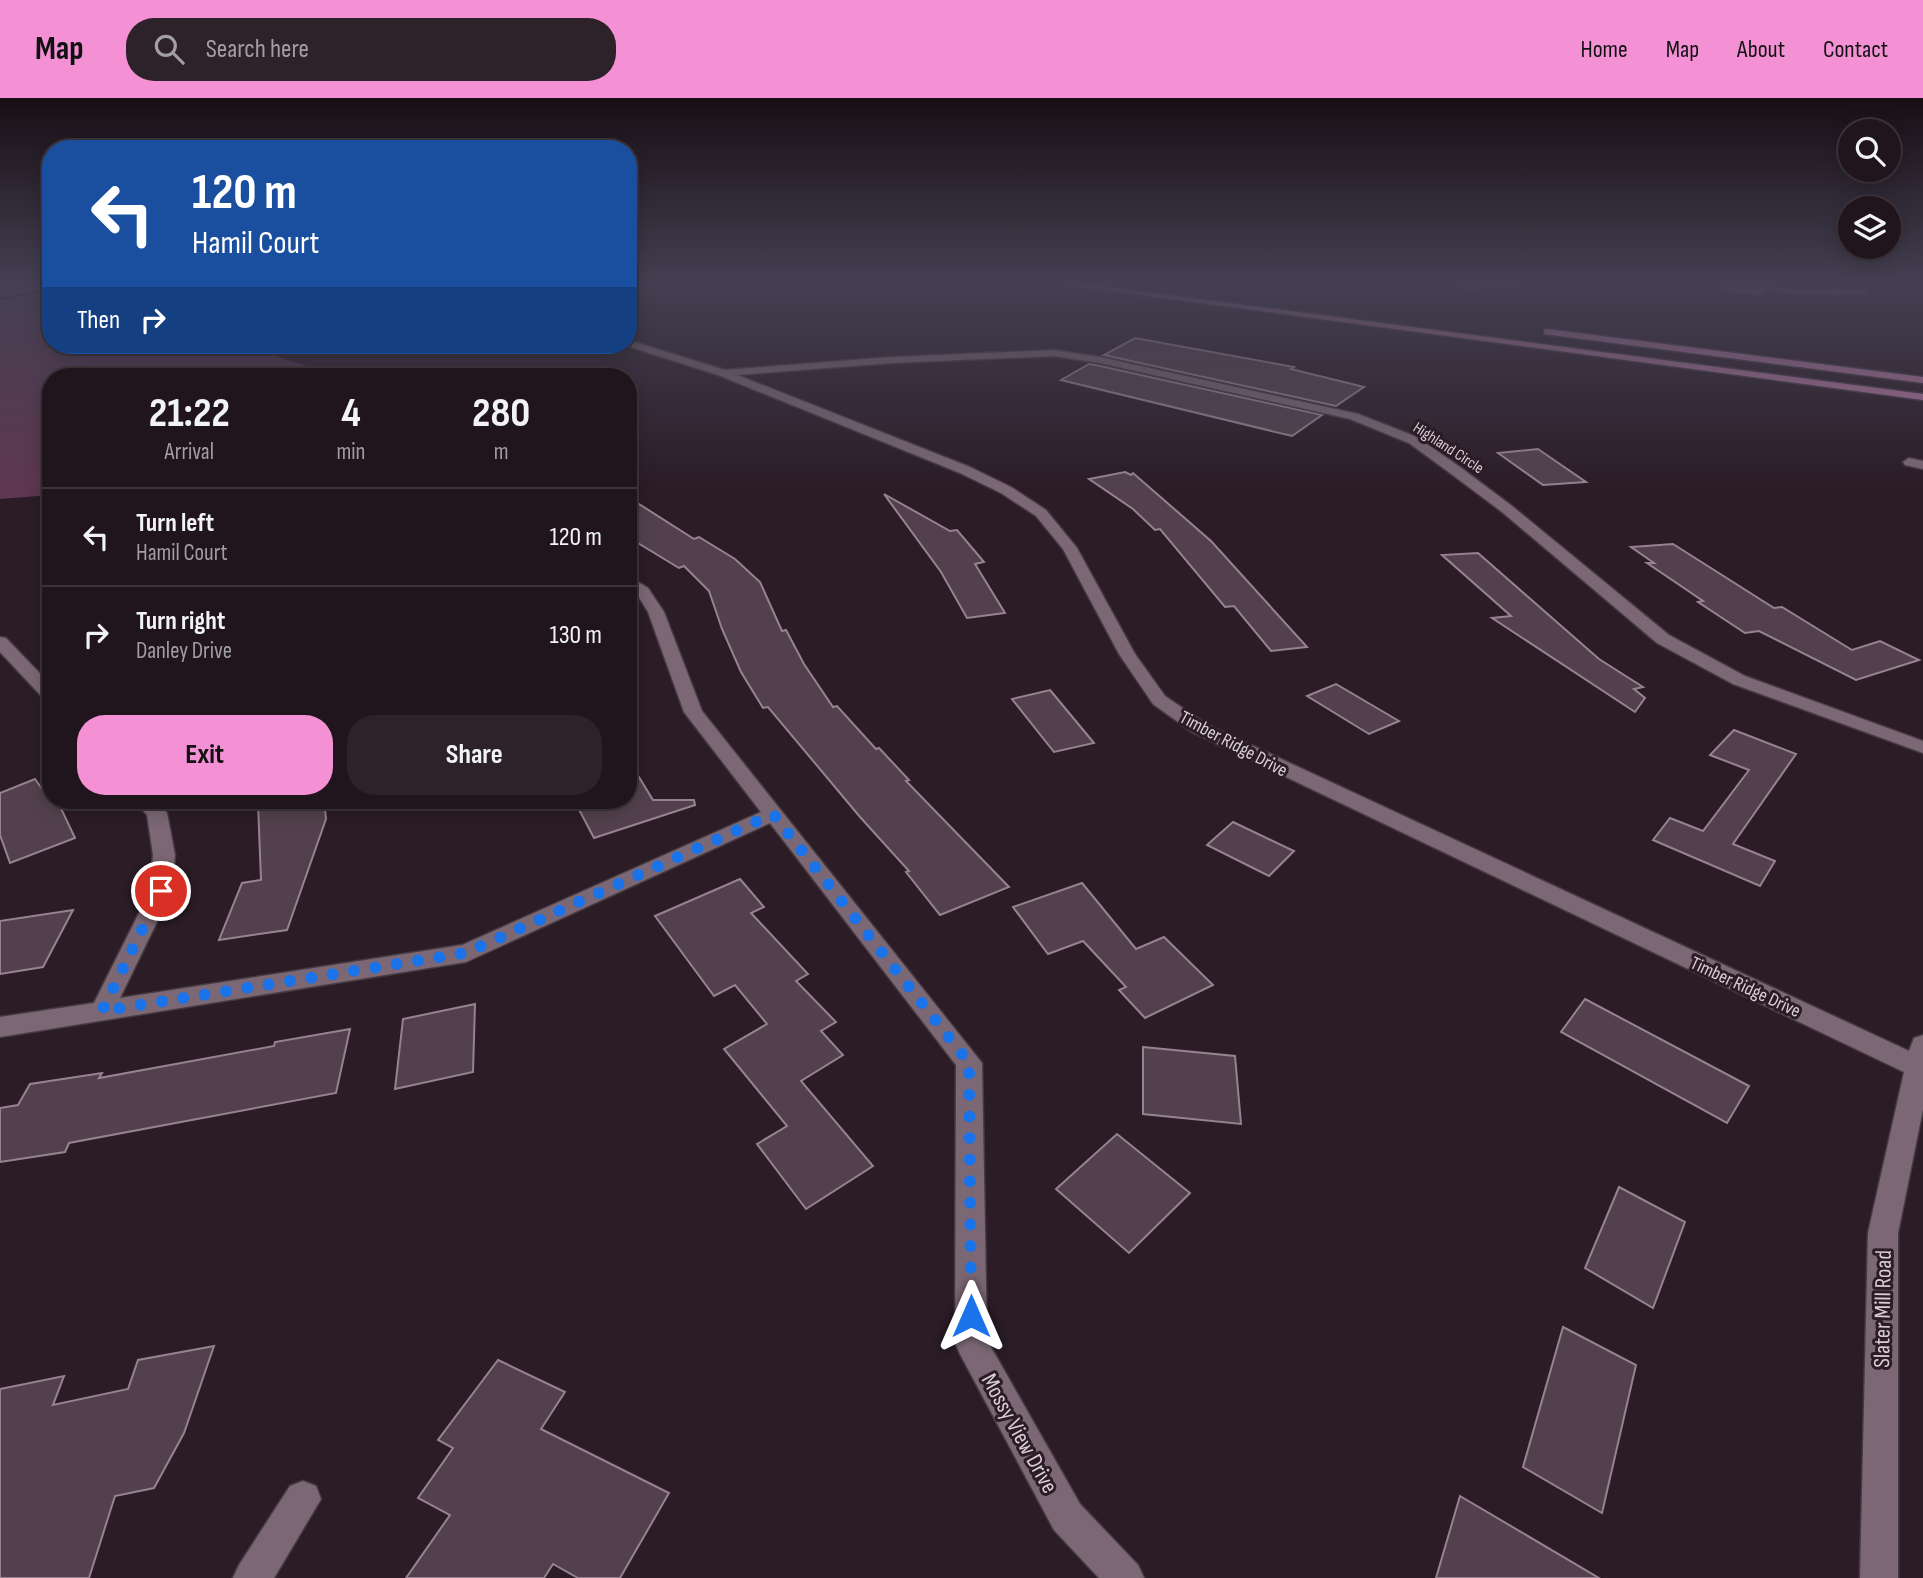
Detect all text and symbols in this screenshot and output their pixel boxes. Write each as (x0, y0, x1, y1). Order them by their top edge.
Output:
search box (126, 18, 616, 81)
text: Map (35, 29, 84, 69)
icon: search (150, 30, 188, 68)
text: Search here (206, 34, 309, 65)
text: Home (1580, 35, 1628, 64)
text: Map (1666, 35, 1699, 64)
text: About (1737, 35, 1785, 64)
text: Contact (1823, 35, 1888, 64)
map controls (1838, 119, 1901, 259)
button: search (1838, 119, 1901, 182)
text: 120 m (192, 164, 297, 223)
icon: left (77, 168, 168, 259)
button: layers (1838, 196, 1901, 259)
text: Hamil Court (192, 224, 319, 263)
icon: right (134, 301, 172, 339)
text: Then (77, 305, 120, 336)
text: 21:22 (149, 388, 230, 439)
text: 4 (341, 388, 361, 439)
text: 280 (472, 388, 530, 439)
street label: Highland Circle (1409, 418, 1487, 478)
text: Arrival (165, 438, 214, 466)
text: min (336, 438, 365, 466)
text: m (494, 438, 509, 466)
text: Turn left (136, 508, 214, 539)
icon: left (77, 518, 115, 556)
text: 120 m (549, 522, 602, 553)
text: Hamil Court (136, 539, 228, 567)
text: Turn right (136, 606, 225, 637)
icon: right (77, 616, 115, 654)
text: 130 m (550, 620, 602, 651)
text: Danley Drive (136, 637, 232, 665)
street label: Timber Ridge Drive (1175, 706, 1291, 782)
button: Exit (77, 715, 333, 795)
button: Share (347, 715, 602, 795)
pin (131, 861, 191, 921)
icon: arrive (142, 872, 180, 910)
street label: Timber Ridge Drive (1687, 952, 1804, 1023)
street label: Slater Mill Road (1868, 1250, 1898, 1368)
position arrow (934, 1279, 1008, 1353)
street label: Mossy View Drive (975, 1369, 1063, 1498)

